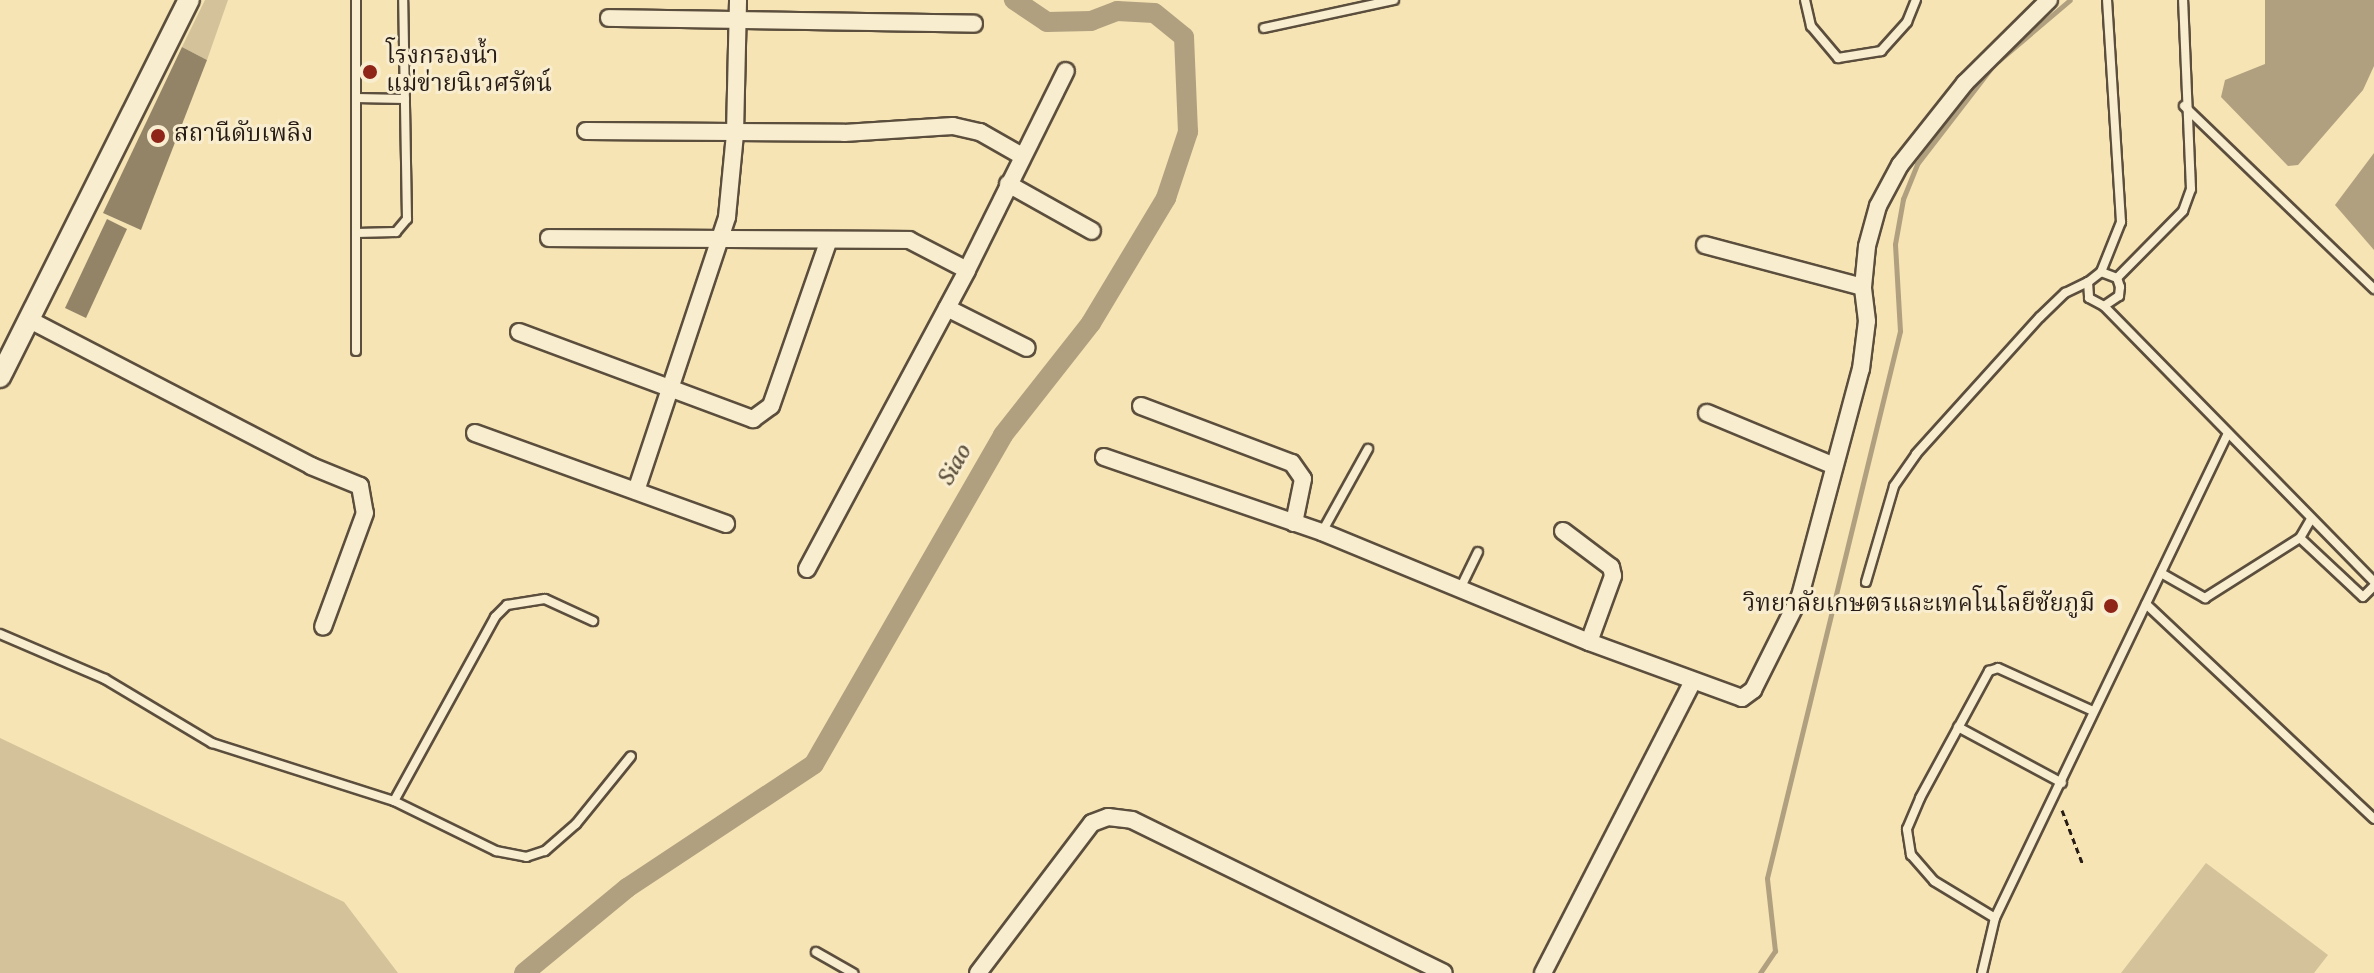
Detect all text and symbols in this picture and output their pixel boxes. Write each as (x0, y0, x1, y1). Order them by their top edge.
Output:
place label: โรงกรองน้ำ แม่ข่ายนิเวศรัตน์ (386, 44, 552, 100)
marker: โรงกรองน้ำ แม่ข่ายนิเวศรัตน์ (361, 63, 379, 81)
place label: สถานีดับเพลิง (174, 122, 313, 150)
marker: สถานีดับเพลิง (149, 127, 167, 145)
water label: Siao (932, 439, 980, 491)
place label: วิทยาลัยเกษตรและเทคโนโลยีชัยภูมิ (1743, 592, 2095, 620)
marker: วิทยาลัยเกษตรและเทคโนโลยีชัยภูมิ (2102, 597, 2120, 615)

